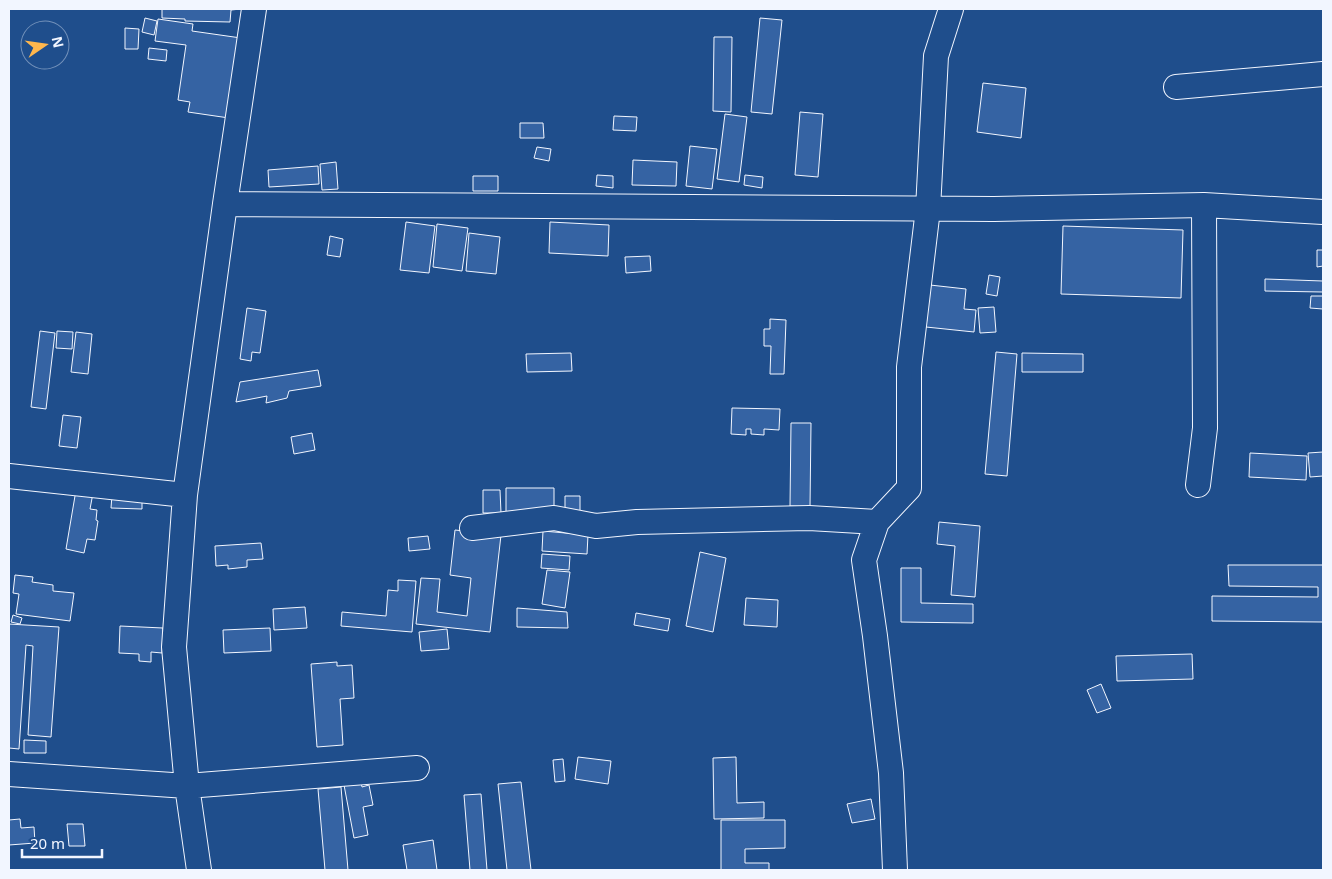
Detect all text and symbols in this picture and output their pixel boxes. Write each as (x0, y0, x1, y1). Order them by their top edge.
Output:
north arrow (20, 20, 70, 70)
text: N (48, 34, 69, 50)
scale bar (22, 826, 102, 858)
text: 20 m (30, 833, 65, 853)

